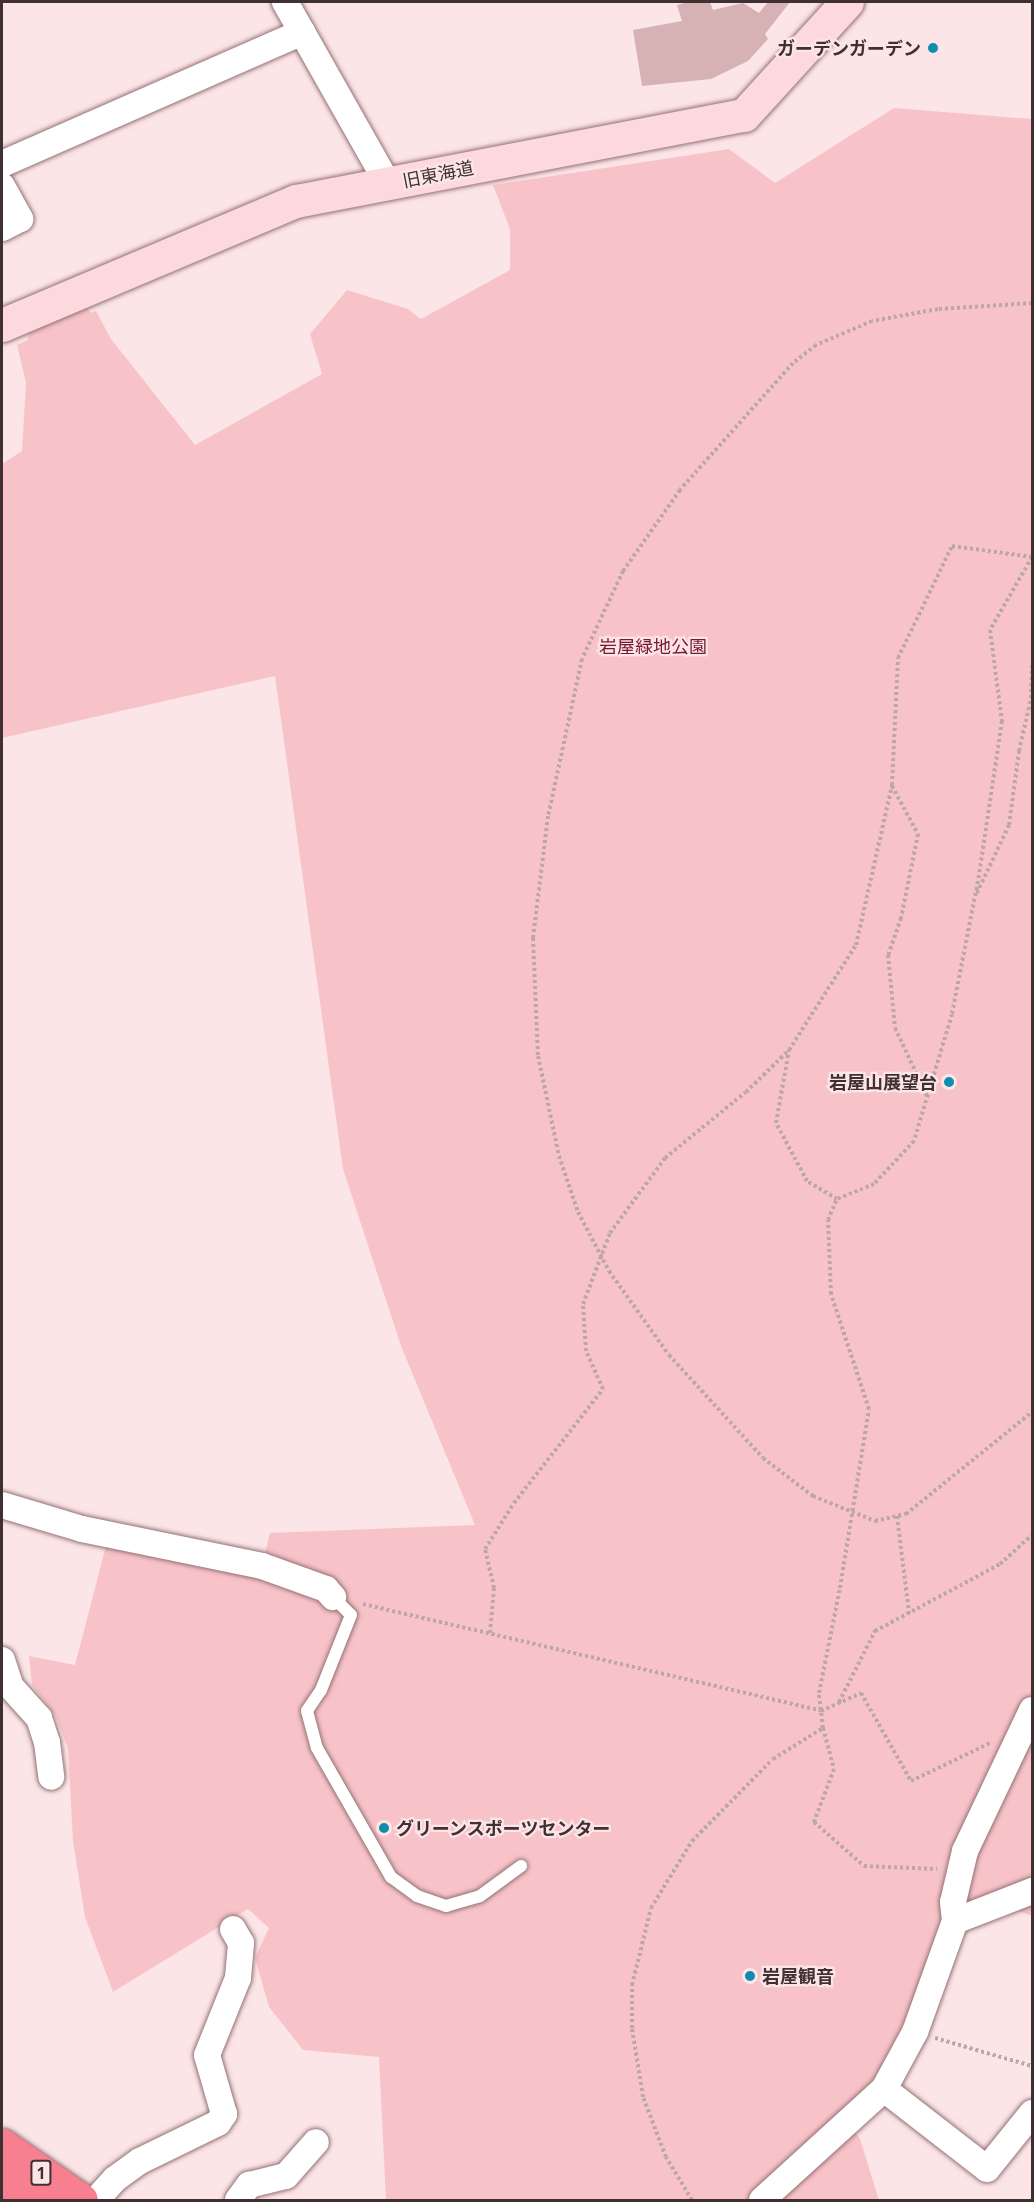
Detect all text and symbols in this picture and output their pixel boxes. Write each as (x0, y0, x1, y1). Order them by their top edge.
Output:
place label: ガーデンガーデン (777, 37, 921, 59)
marker: ガーデンガーデン (926, 41, 940, 55)
street label: 旧東海道 (401, 157, 475, 191)
park label: 岩屋緑地公園 (599, 635, 707, 657)
place label: 岩屋山展望台 (829, 1071, 937, 1093)
marker: 岩屋山展望台 (942, 1075, 956, 1089)
place label: グリーンスポーツセンター (396, 1817, 612, 1839)
marker: グリーンスポーツセンター (377, 1821, 391, 1835)
place label: 岩屋観音 (762, 1965, 834, 1987)
marker: 岩屋観音 (743, 1969, 757, 1983)
road number: 1 (29, 2160, 53, 2186)

